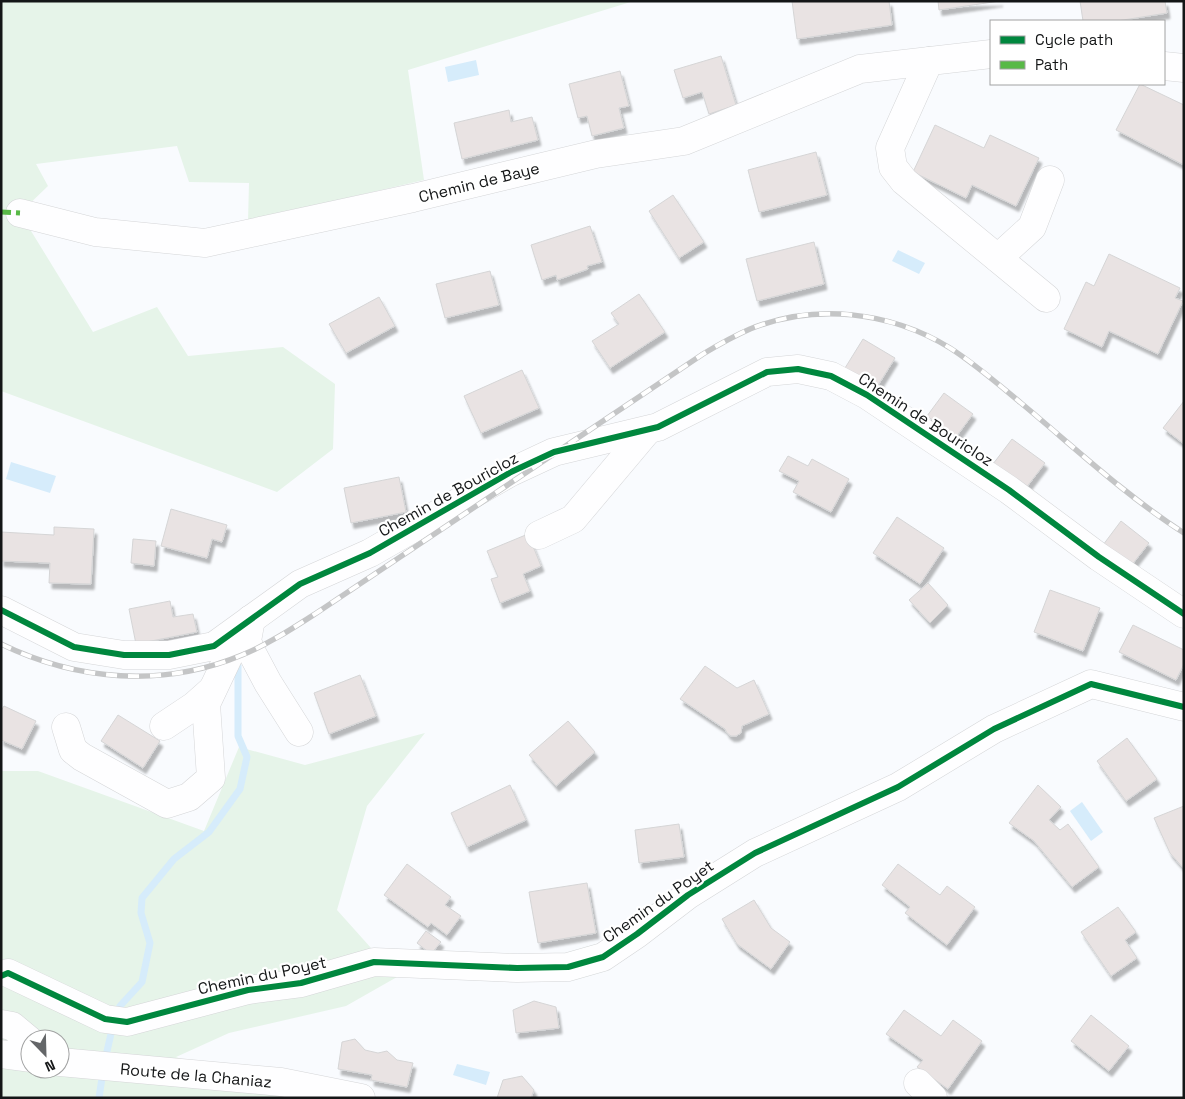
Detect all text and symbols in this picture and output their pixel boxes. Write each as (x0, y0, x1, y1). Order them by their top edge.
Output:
legend (990, 20, 1165, 85)
text: Cycle path (1035, 30, 1113, 49)
text: Path (1035, 55, 1068, 74)
street label: Chemin de Baye (416, 157, 542, 208)
street label: Chemin de Bouricloz (854, 368, 997, 471)
street label: Chemin de Bouricloz (375, 447, 522, 542)
street label: Chemin du Poyet (599, 855, 718, 948)
street label: Chemin du Poyet (196, 952, 328, 999)
north arrow (20, 1029, 70, 1079)
text: N (42, 1056, 58, 1076)
street label: Route de la Chaniaz (119, 1058, 273, 1093)

